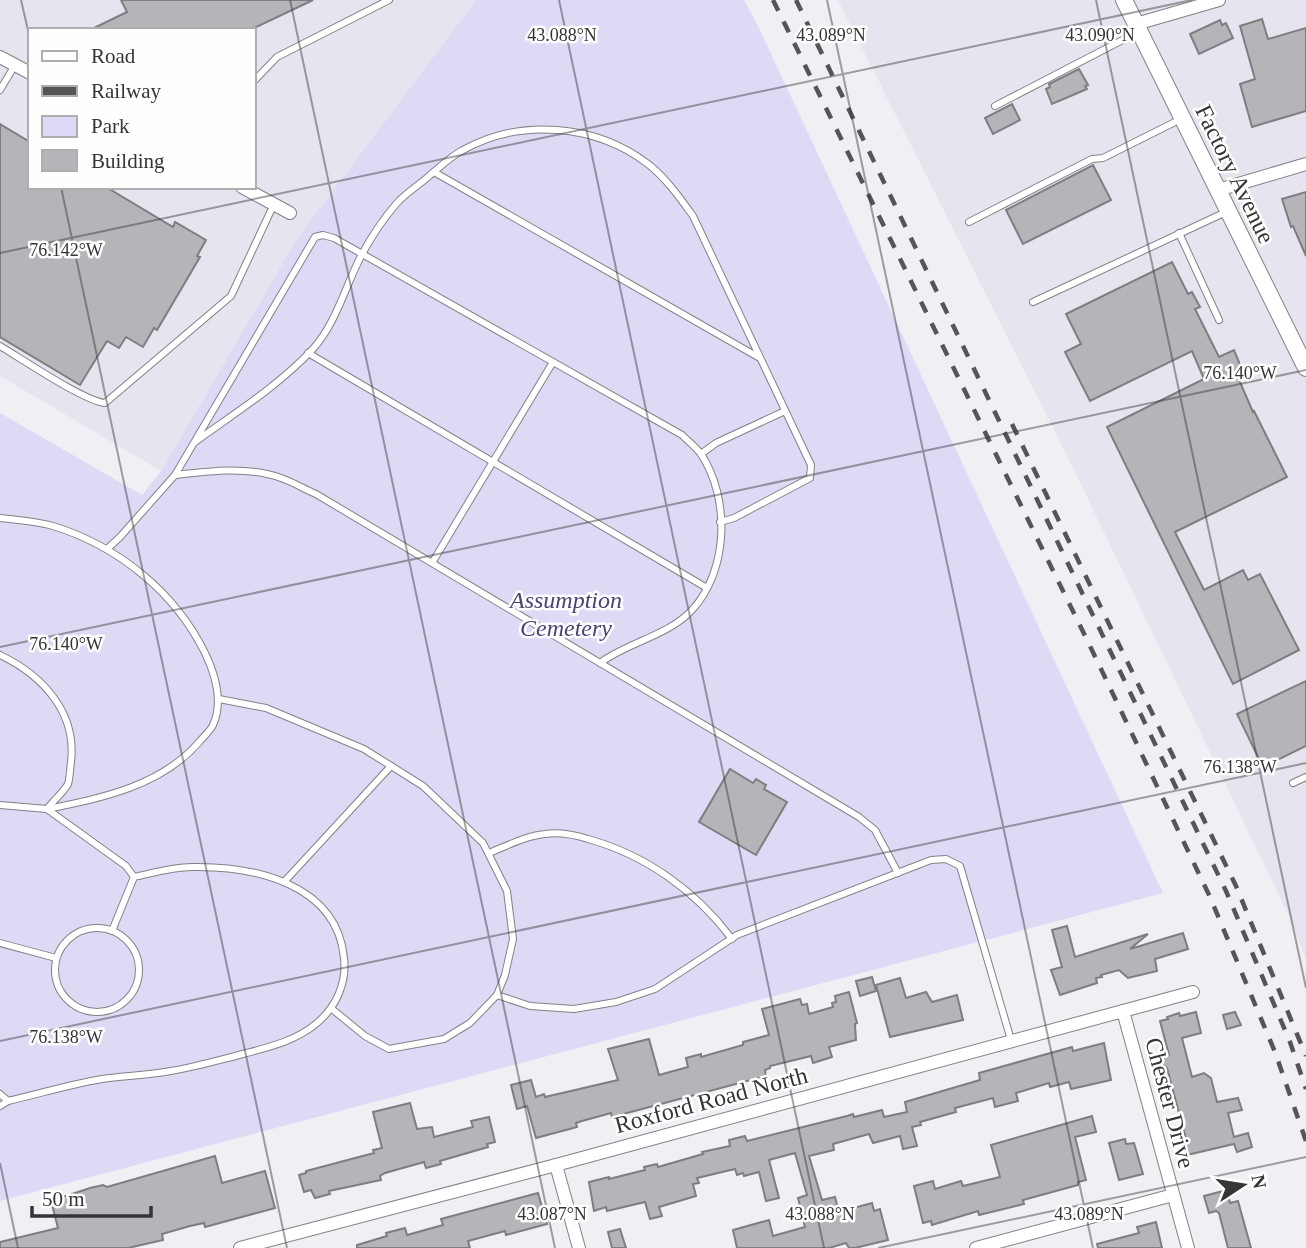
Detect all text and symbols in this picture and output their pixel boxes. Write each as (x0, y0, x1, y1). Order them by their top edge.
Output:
text: 43.088°N (527, 25, 597, 45)
text: 43.089°N (796, 25, 866, 45)
text: 43.090°N (1065, 25, 1135, 45)
legend (28, 28, 256, 189)
text: Road (91, 44, 136, 68)
text: Railway (91, 79, 161, 103)
street label: Factory Avenue (1190, 101, 1280, 247)
text: Park (91, 114, 130, 138)
text: Building (91, 149, 165, 173)
text: 76.142°W (29, 240, 103, 260)
text: 76.140°W (1203, 363, 1277, 383)
park label: Assumption Cemetery (508, 587, 622, 641)
text: 76.140°W (29, 634, 103, 654)
text: 76.138°W (1203, 757, 1277, 777)
text: 76.138°W (29, 1027, 103, 1047)
street label: Chester Drive (1140, 1035, 1200, 1171)
street label: Roxford Road North (612, 1062, 810, 1138)
north arrow (1208, 1150, 1278, 1220)
text: N (1247, 1173, 1271, 1191)
scale bar (32, 1174, 150, 1218)
text: 50 m (42, 1187, 85, 1211)
text: 43.087°N (517, 1204, 587, 1224)
text: 43.088°N (785, 1204, 855, 1224)
text: 43.089°N (1054, 1204, 1124, 1224)

